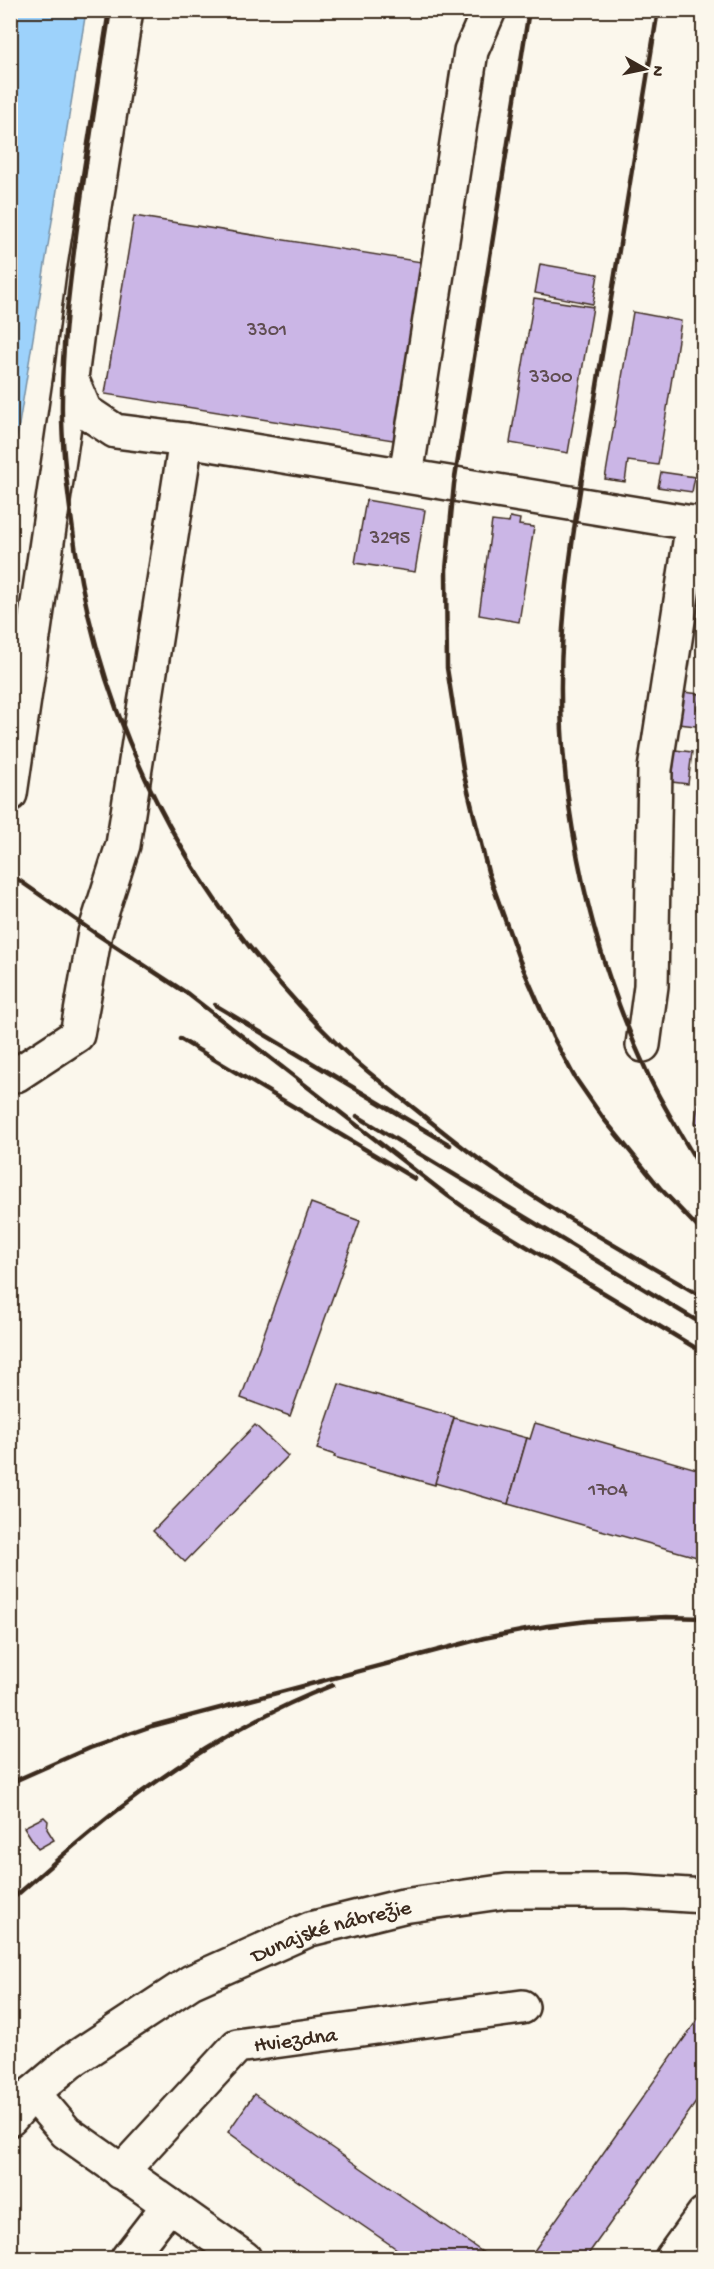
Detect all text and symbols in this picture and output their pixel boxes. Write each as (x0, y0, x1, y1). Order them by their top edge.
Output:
north arrow (615, 39, 675, 99)
text: N (646, 64, 667, 78)
house number: 3301 (246, 320, 287, 343)
house number: 3300 (528, 367, 573, 390)
house number: 3295 (369, 528, 410, 551)
house number: 1704 (587, 1480, 628, 1503)
street label: Dunajské nábrežie (246, 1896, 414, 1971)
street label: Hviezdna (253, 2023, 340, 2061)

